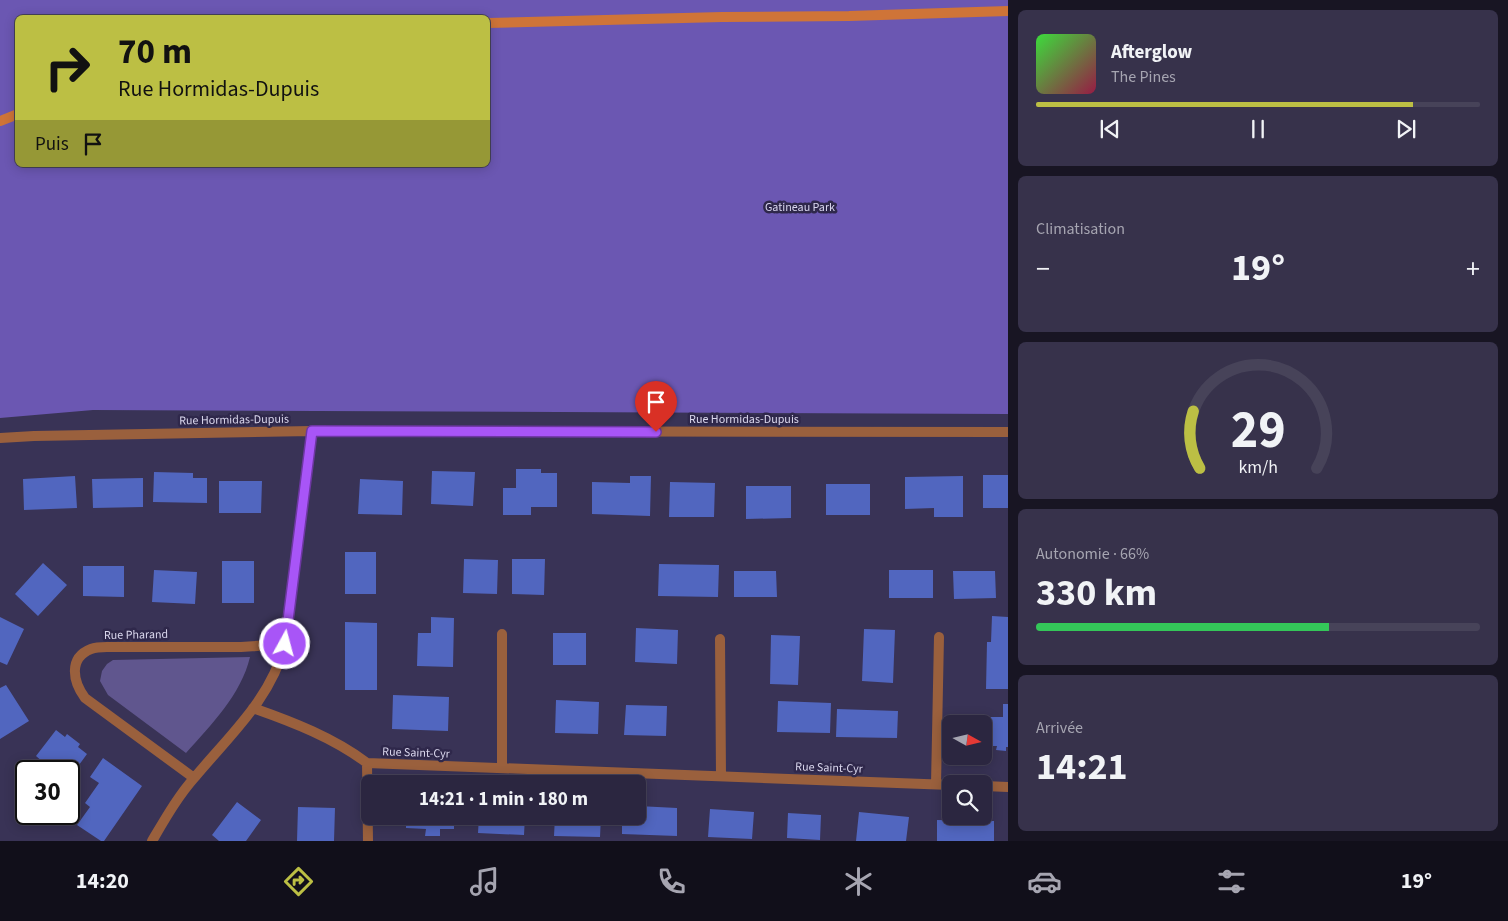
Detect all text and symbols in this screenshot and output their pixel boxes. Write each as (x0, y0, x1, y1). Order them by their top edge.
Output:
text: 70 m (118, 27, 192, 77)
icon: right (35, 35, 100, 100)
text: Afterglow (1111, 39, 1192, 66)
text: The Pines (1111, 66, 1176, 88)
text: Rue Hormidas-Dupuis (118, 73, 319, 105)
icon: previous (1096, 115, 1124, 143)
icon: pause (1244, 115, 1272, 143)
icon: next (1392, 115, 1420, 143)
icon: arrive (79, 130, 107, 158)
text: Puis (35, 131, 69, 158)
park label: Gatineau Park (765, 199, 835, 216)
text: Climatisation (1036, 218, 1125, 240)
text: 19° (1231, 241, 1285, 295)
text: − (1036, 249, 1050, 289)
text: + (1466, 249, 1480, 289)
pin (635, 381, 677, 432)
icon: arrive (642, 388, 670, 416)
text: 29 (1231, 394, 1285, 468)
street label: Rue Hormidas-Dupuis (179, 411, 289, 429)
street label: Rue Hormidas-Dupuis (689, 411, 799, 428)
text: km/h (1238, 455, 1278, 480)
text: Autonomie · 66% (1036, 543, 1149, 565)
text: 330 km (1036, 566, 1157, 620)
position arrow (258, 617, 310, 669)
street label: Rue Pharand (104, 626, 168, 644)
north arrow (942, 715, 992, 765)
map controls (942, 715, 992, 825)
text: Arrivée (1036, 717, 1083, 739)
text: 14:21 (1036, 740, 1128, 794)
street label: Rue Saint-Cyr (382, 743, 451, 763)
street label: Rue Saint-Cyr (795, 758, 864, 778)
speed limit sign: 30 (15, 760, 80, 825)
button: search (942, 775, 992, 825)
text: 14:21 · 1 min · 180 m (419, 786, 588, 813)
icon: directions (281, 864, 316, 899)
icon: music (467, 864, 502, 899)
icon: phone (654, 864, 689, 899)
icon: climate (841, 864, 876, 899)
icon: car (1027, 864, 1062, 899)
icon: filters (1214, 864, 1249, 899)
text: 14:20 (76, 865, 129, 897)
text: 19° (1401, 865, 1432, 897)

